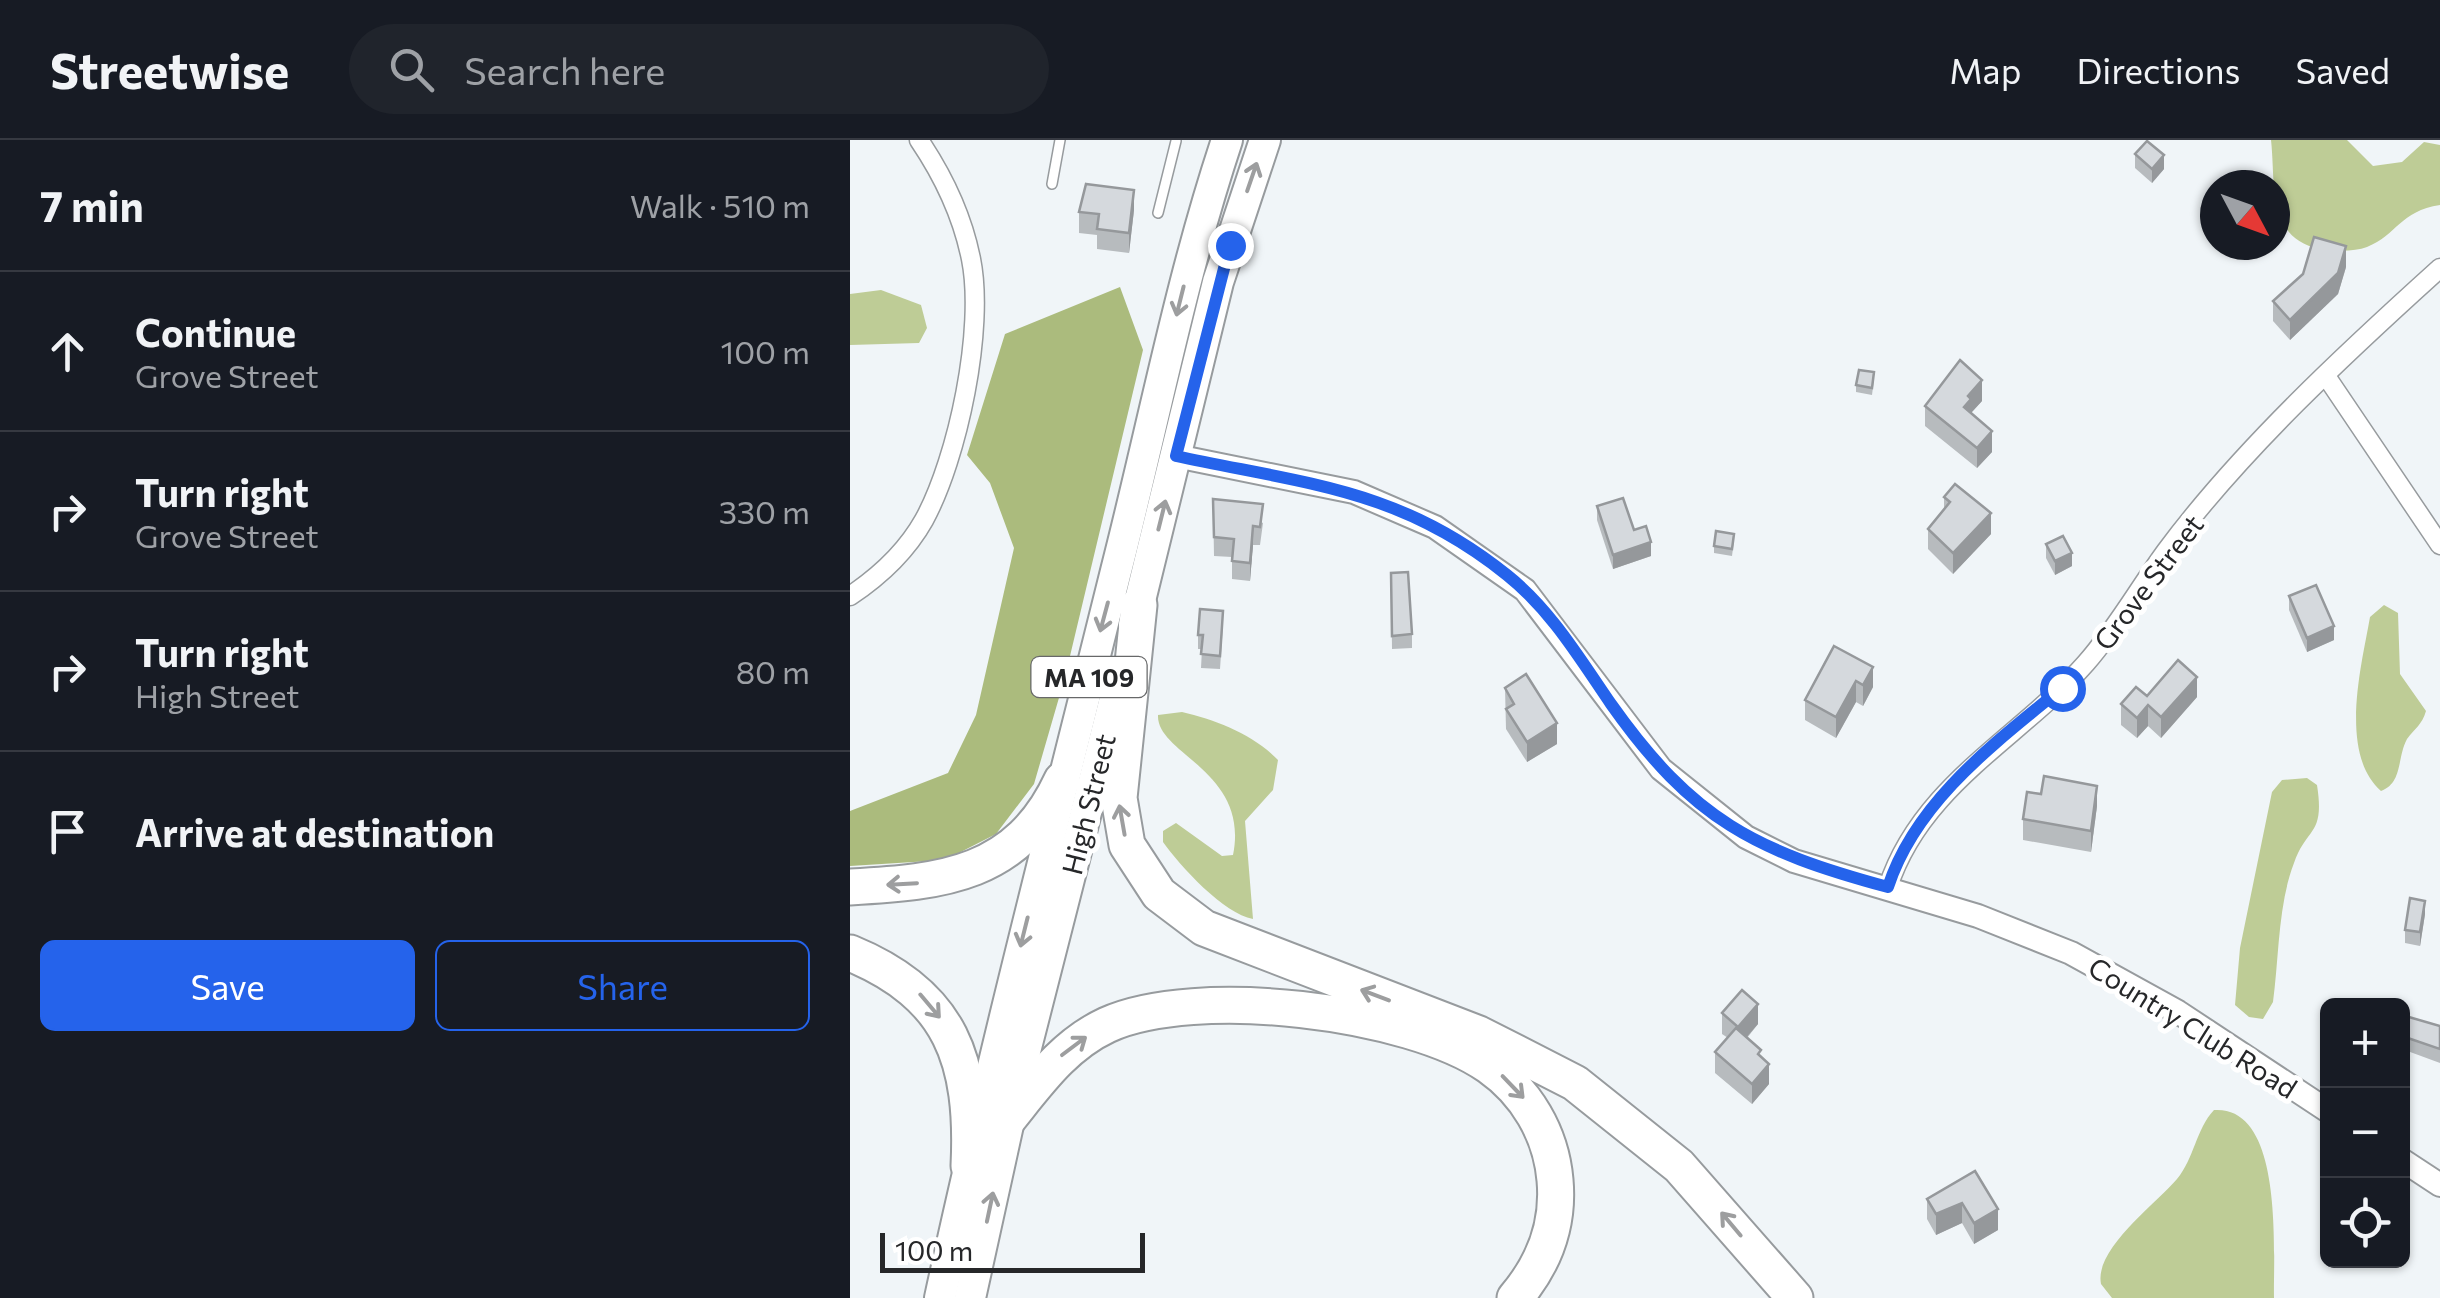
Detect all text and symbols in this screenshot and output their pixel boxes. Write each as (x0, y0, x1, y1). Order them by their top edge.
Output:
search box (349, 24, 1049, 114)
text: Streetwise (50, 40, 289, 99)
icon: search (384, 42, 439, 97)
text: Search here (464, 46, 665, 93)
text: Map (1949, 48, 2021, 91)
text: Directions (2076, 48, 2241, 91)
text: Saved (2296, 48, 2390, 91)
one-way arrow (1244, 162, 1262, 194)
north arrow (2200, 170, 2290, 260)
text: 7 min (40, 179, 144, 231)
text: Walk · 510 m (630, 185, 810, 225)
route end (1208, 223, 1254, 269)
one-way arrow (1169, 285, 1188, 316)
text: Continue (135, 308, 296, 355)
icon: ahead (40, 324, 95, 379)
text: 100 m (721, 331, 810, 371)
text: Grove Street (135, 355, 319, 395)
text: Turn right (135, 468, 309, 515)
icon: right (40, 484, 95, 539)
text: 330 m (719, 491, 810, 531)
one-way arrow (1154, 500, 1172, 532)
street label: Grove Street (2086, 508, 2210, 656)
text: Grove Street (135, 515, 319, 555)
one-way arrow (1094, 601, 1113, 632)
text: Turn right (135, 628, 309, 675)
icon: right (40, 644, 95, 699)
text: 80 m (736, 651, 810, 691)
road number: MA 109 (1032, 657, 1146, 697)
route start (2040, 666, 2086, 712)
text: High Street (135, 675, 299, 715)
street label: High Street (1054, 730, 1122, 878)
icon: arrive (40, 804, 95, 859)
one-way arrow (1112, 805, 1131, 837)
text: Arrive at destination (135, 808, 494, 855)
one-way arrow (887, 875, 919, 894)
one-way arrow (1014, 916, 1033, 947)
button: Save (40, 940, 415, 1031)
button: Share (435, 940, 810, 1031)
street label: Country Club Road (2082, 949, 2304, 1105)
one-way arrow (1361, 984, 1391, 1002)
one-way arrow (918, 993, 941, 1018)
map controls (2320, 998, 2410, 1268)
button: + (2320, 998, 2410, 1088)
one-way arrow (1060, 1036, 1087, 1057)
one-way arrow (1500, 1075, 1524, 1099)
button: − (2320, 1088, 2410, 1178)
button: locate (2320, 1178, 2410, 1268)
one-way arrow (982, 1192, 1000, 1224)
one-way arrow (1720, 1212, 1743, 1237)
scale bar (880, 1228, 1145, 1272)
text: 100 m (895, 1233, 973, 1267)

